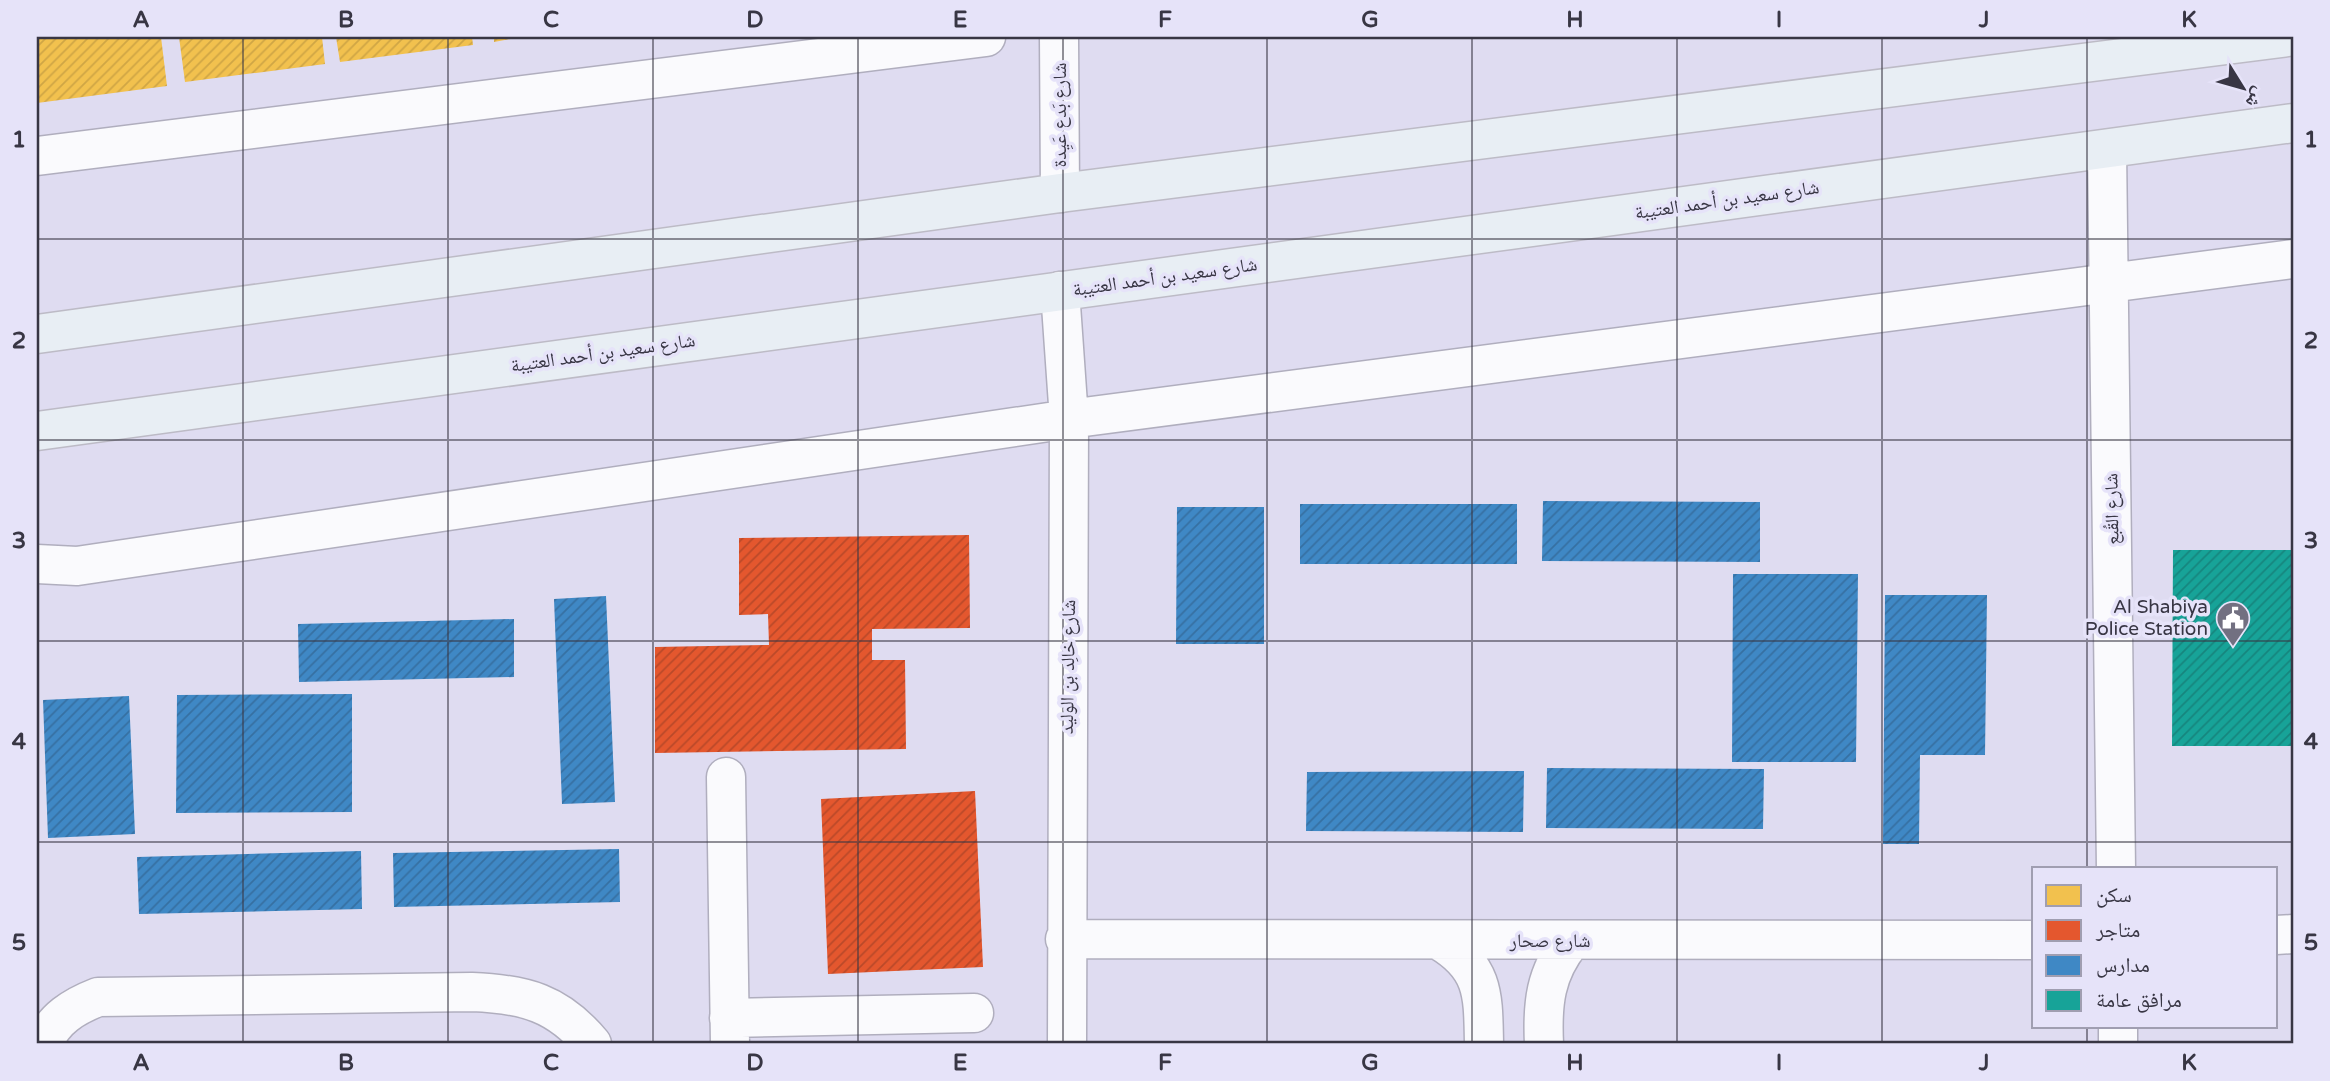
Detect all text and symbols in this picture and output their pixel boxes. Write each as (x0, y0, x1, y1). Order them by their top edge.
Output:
text: A (132, 6, 150, 34)
text: B (338, 6, 354, 34)
text: C (543, 6, 559, 34)
text: D (746, 6, 764, 34)
text: E (953, 6, 967, 34)
text: F (1158, 6, 1172, 34)
text: G (1361, 6, 1379, 34)
text: H (1566, 6, 1584, 34)
text: I (1776, 6, 1782, 34)
text: J (1978, 6, 1989, 34)
text: K (2181, 6, 2197, 34)
north arrow (2208, 52, 2278, 122)
street label: شارع بَدع عَيِدة (1049, 63, 1074, 167)
text: ش (2241, 83, 2271, 112)
text: 1 (12, 126, 26, 154)
text: 1 (2304, 126, 2318, 154)
street label: شارع سعيد بن أحمد العتيبة (1633, 175, 1821, 224)
street label: شارع سعيد بن أحمد العتيبة (1071, 252, 1259, 301)
text: 2 (12, 327, 26, 355)
text: 2 (2304, 327, 2318, 355)
street label: شارع سعيد بن أحمد العتيبة (509, 328, 697, 377)
street label: شارع القُبع (2100, 473, 2125, 545)
text: 3 (12, 527, 26, 555)
text: 3 (2304, 527, 2318, 555)
place label: Al Shabiya Police Station (2085, 596, 2208, 640)
public building icon: Al Shabiya Police Station (2214, 599, 2252, 648)
street label: شارع خالِد بن الوليد (1056, 600, 1080, 734)
text: 4 (12, 728, 27, 756)
text: 4 (2304, 728, 2319, 756)
legend (2032, 867, 2278, 1028)
text: سكن (2096, 883, 2132, 908)
text: متاجر (2095, 918, 2140, 943)
text: 5 (12, 929, 26, 957)
text: 5 (2304, 929, 2318, 957)
street label: شارع صحار (1509, 930, 1590, 952)
text: مدارس (2096, 953, 2150, 978)
text: مرافق عامة (2096, 988, 2182, 1013)
text: A (132, 1049, 150, 1077)
text: B (338, 1049, 354, 1077)
text: C (543, 1049, 559, 1077)
text: D (746, 1049, 764, 1077)
text: E (953, 1049, 967, 1077)
text: F (1158, 1049, 1172, 1077)
text: G (1361, 1049, 1379, 1077)
text: H (1566, 1049, 1584, 1077)
text: I (1776, 1049, 1782, 1077)
text: J (1978, 1049, 1989, 1077)
text: K (2181, 1049, 2197, 1077)

